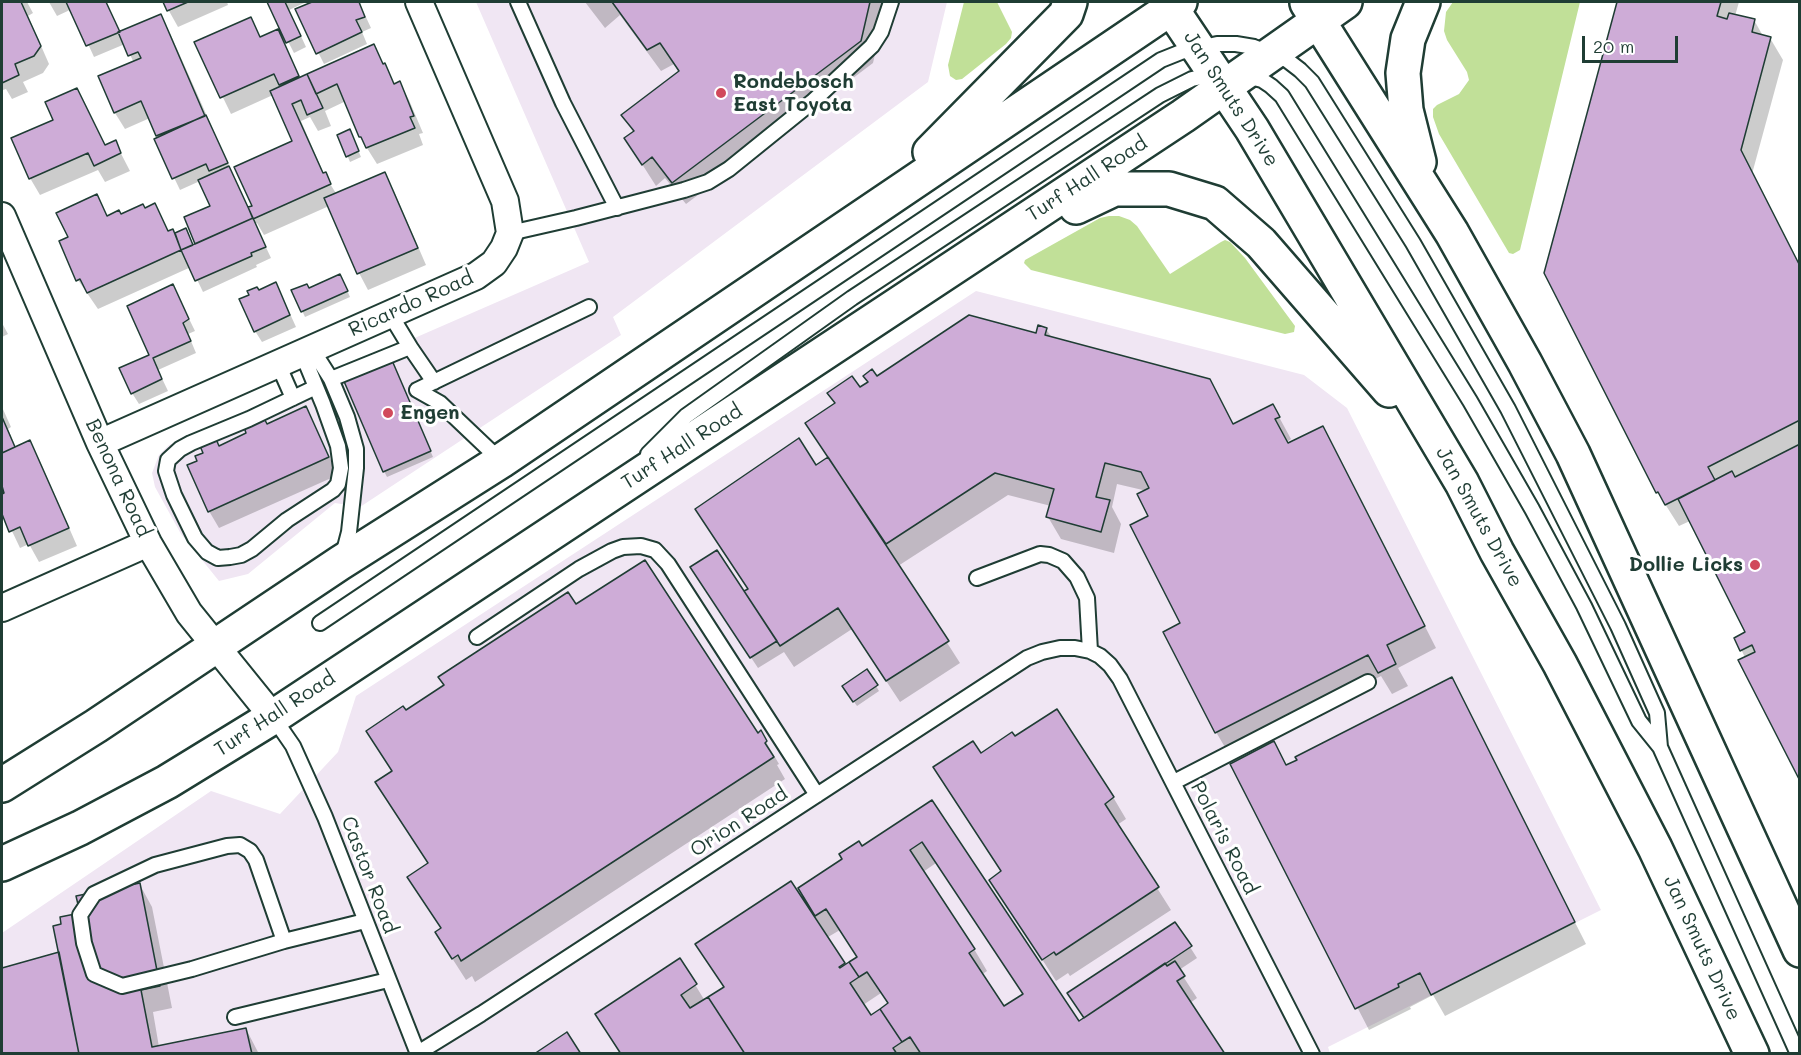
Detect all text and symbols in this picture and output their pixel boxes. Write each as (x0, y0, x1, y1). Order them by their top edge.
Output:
scale bar (1585, 24, 1681, 62)
street label: Jan Smuts Drive (1178, 27, 1284, 171)
text: 20 m (1593, 34, 1634, 58)
place label: Rondebosch East Toyota (733, 70, 854, 117)
marker: Rondebosch East Toyota (714, 86, 728, 100)
street label: Turf Hall Road (1022, 131, 1152, 227)
street label: Ricardo Road (345, 266, 477, 342)
street label: Turf Hall Road (617, 399, 747, 495)
place label: Engen (400, 401, 460, 425)
marker: Engen (381, 406, 395, 420)
street label: Benona Road (80, 415, 156, 541)
street label: Jan Smuts Drive (1430, 443, 1528, 591)
place label: Dollie Licks (1629, 553, 1743, 577)
marker: Dollie Licks (1748, 558, 1762, 572)
street label: Turf Hall Road (210, 666, 340, 762)
street label: Polaris Road (1185, 777, 1263, 899)
street label: Orion Road (686, 782, 792, 862)
street label: Castor Road (336, 813, 402, 937)
street label: Jan Smuts Drive (1658, 872, 1746, 1024)

